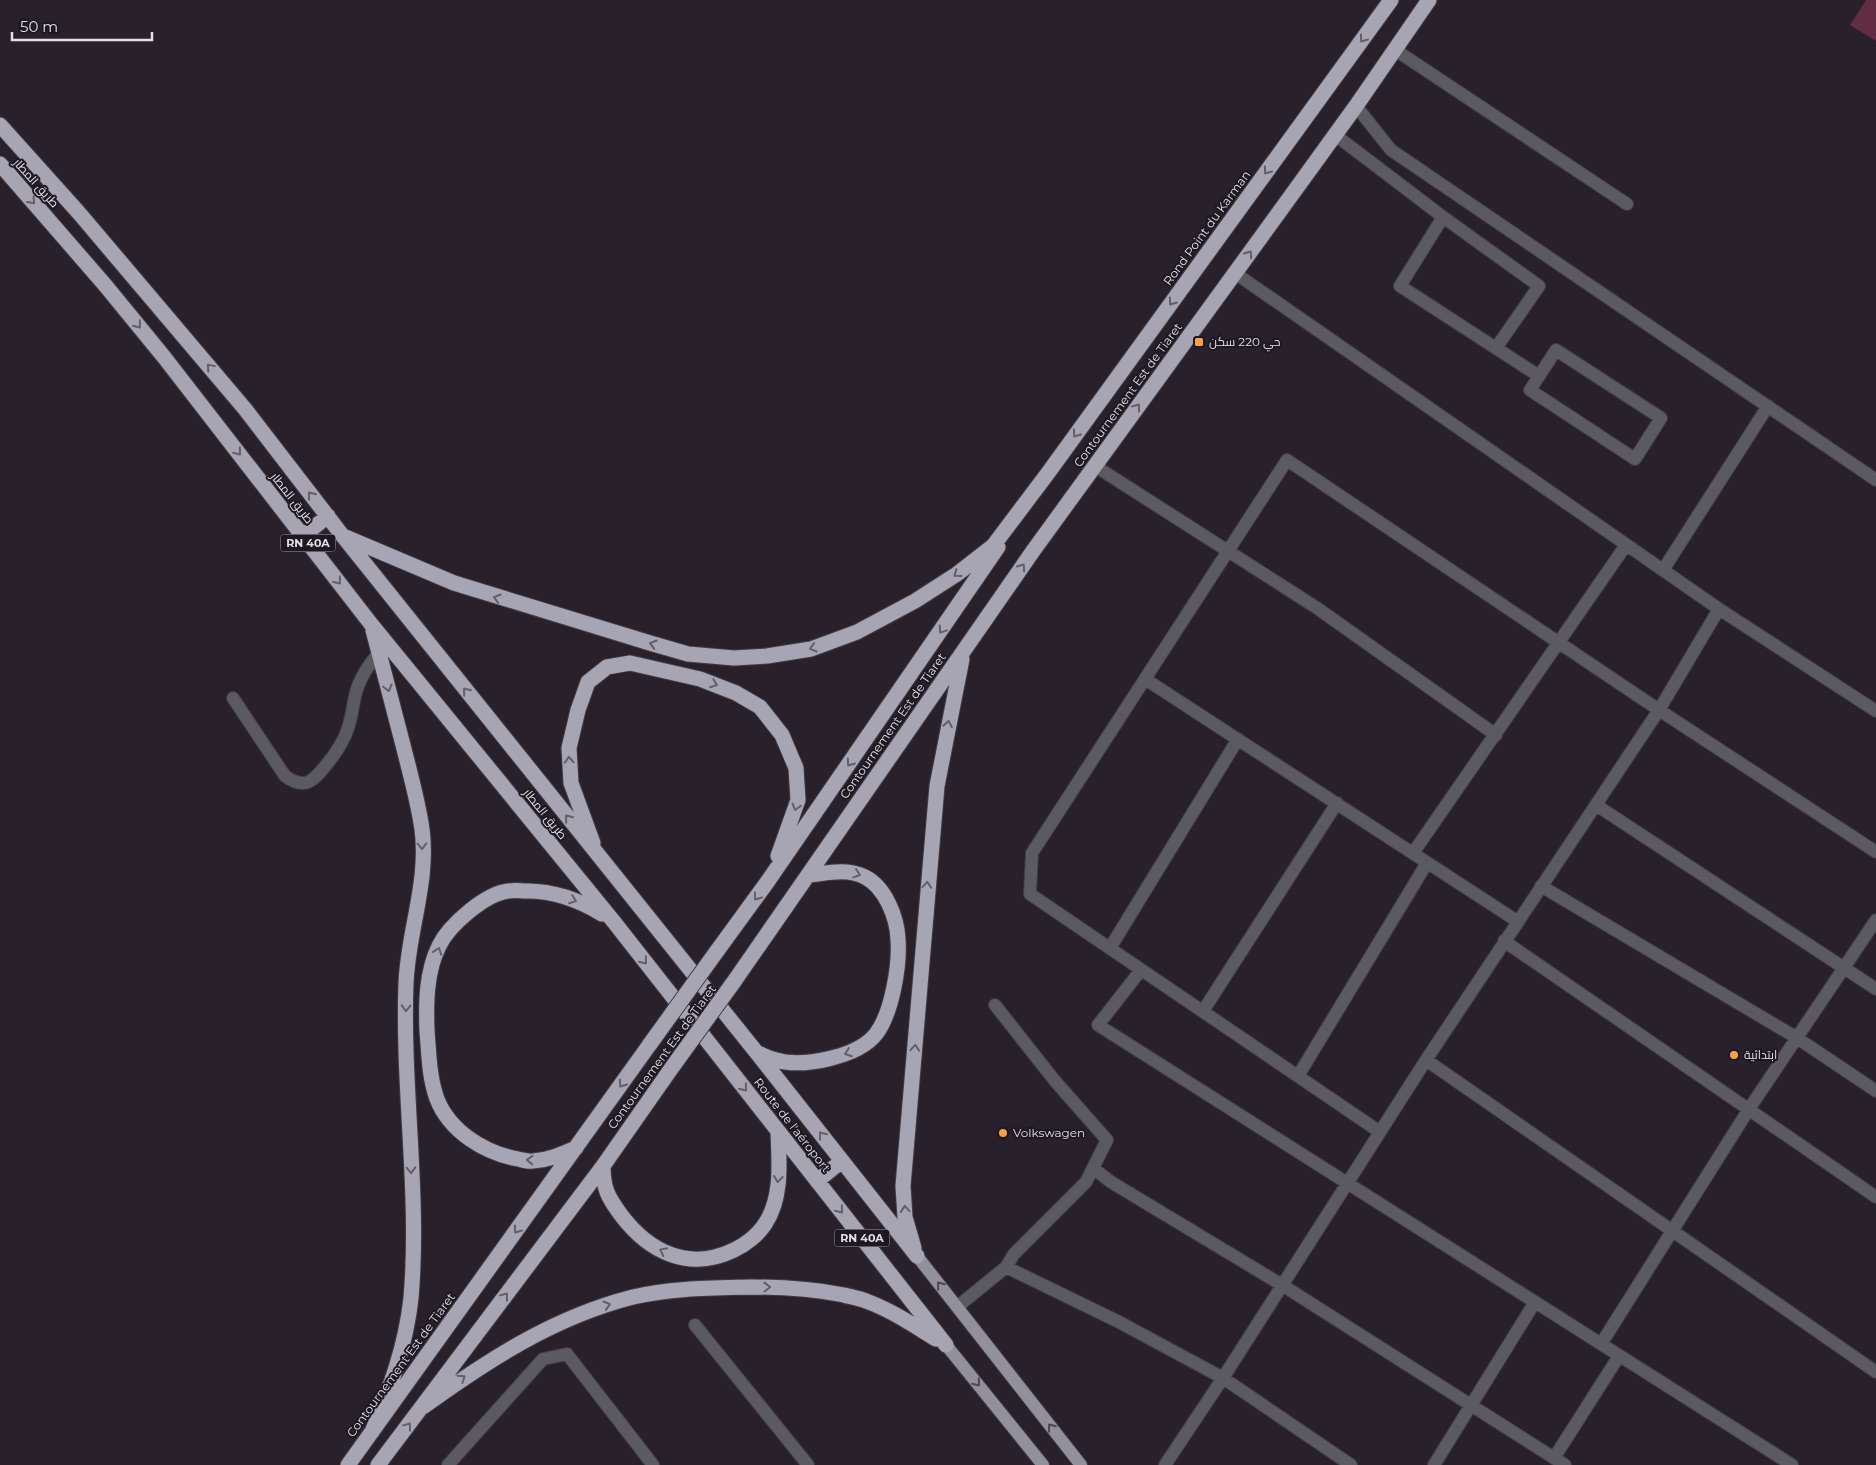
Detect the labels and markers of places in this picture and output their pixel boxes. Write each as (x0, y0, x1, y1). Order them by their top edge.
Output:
place label: حي 220 سكن (1209, 334, 1280, 352)
marker: حي 220 سكن (1193, 336, 1205, 348)
place label: ابتدائية (1744, 1047, 1777, 1062)
marker: ابتدائية (1728, 1049, 1740, 1061)
place label: Volkswagen (1013, 1125, 1085, 1140)
marker: Volkswagen (997, 1127, 1009, 1139)

